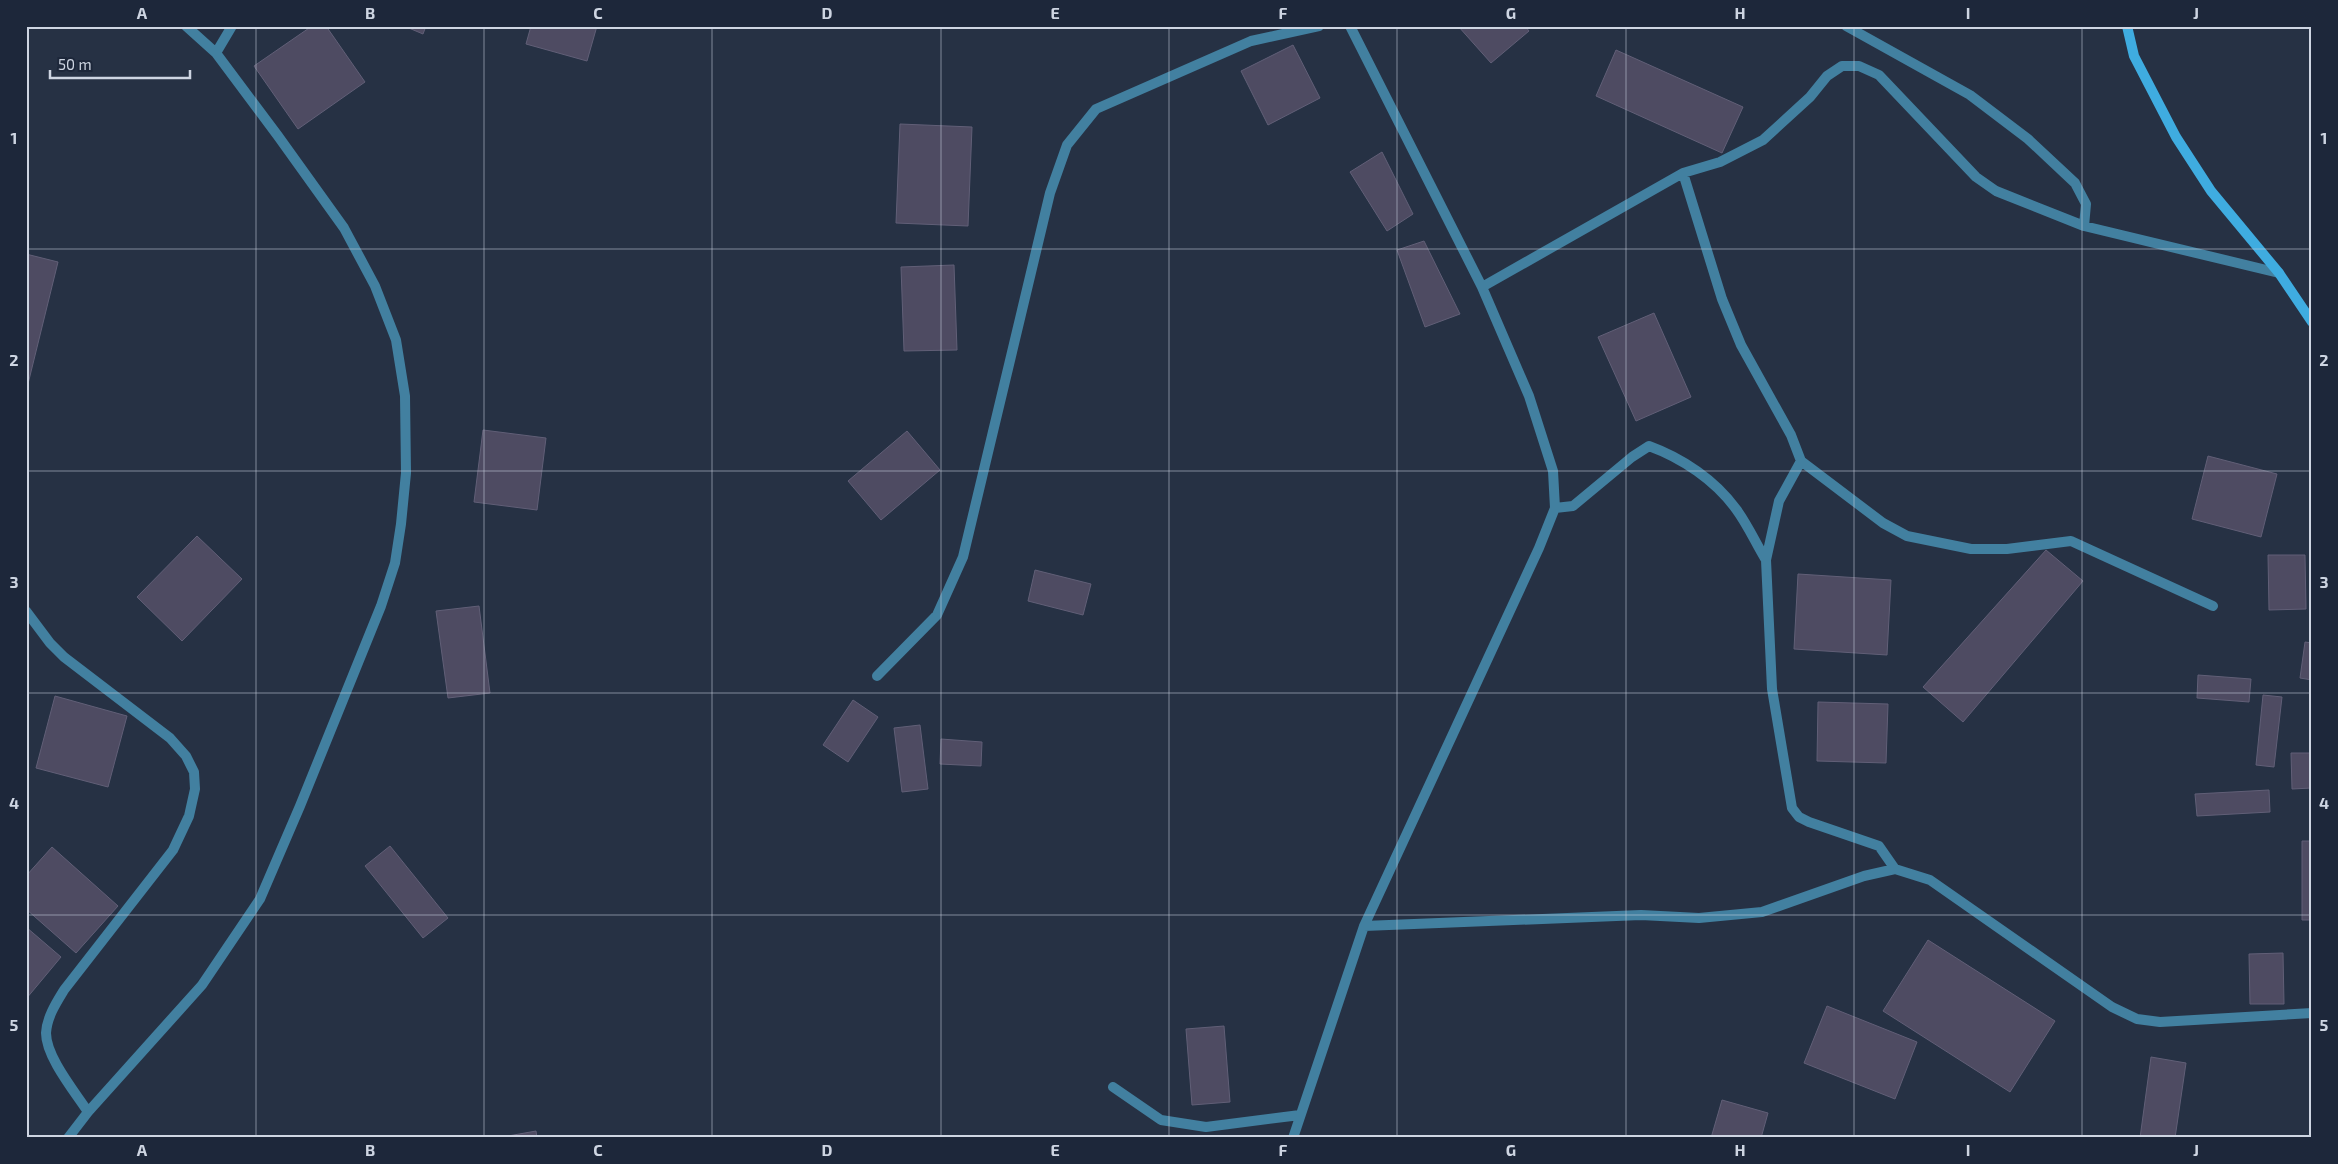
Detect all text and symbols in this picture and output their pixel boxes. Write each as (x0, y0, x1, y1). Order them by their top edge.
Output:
text: A (137, 3, 148, 22)
text: B (365, 3, 375, 22)
text: C (593, 3, 603, 22)
text: D (822, 3, 833, 22)
text: E (1050, 3, 1060, 22)
text: F (1279, 3, 1288, 22)
text: G (1506, 3, 1516, 22)
text: H (1734, 3, 1746, 22)
text: I (1966, 3, 1970, 22)
text: J (2193, 3, 2199, 22)
scale bar (50, 48, 190, 80)
text: 50 m (58, 55, 92, 73)
text: 1 (11, 128, 17, 147)
text: 1 (2321, 128, 2327, 147)
text: 2 (9, 350, 19, 369)
text: 2 (2319, 350, 2329, 369)
text: 3 (9, 572, 19, 591)
text: 3 (2319, 572, 2329, 591)
text: 4 (9, 793, 19, 812)
text: 4 (2319, 793, 2329, 812)
text: 5 (10, 1015, 19, 1034)
text: 5 (2320, 1015, 2329, 1034)
text: A (137, 1140, 148, 1159)
text: B (365, 1140, 375, 1159)
text: C (593, 1140, 603, 1159)
text: D (822, 1140, 833, 1159)
text: E (1050, 1140, 1060, 1159)
text: F (1279, 1140, 1288, 1159)
text: G (1506, 1140, 1516, 1159)
text: H (1734, 1140, 1746, 1159)
text: I (1966, 1140, 1970, 1159)
text: J (2193, 1140, 2199, 1159)

